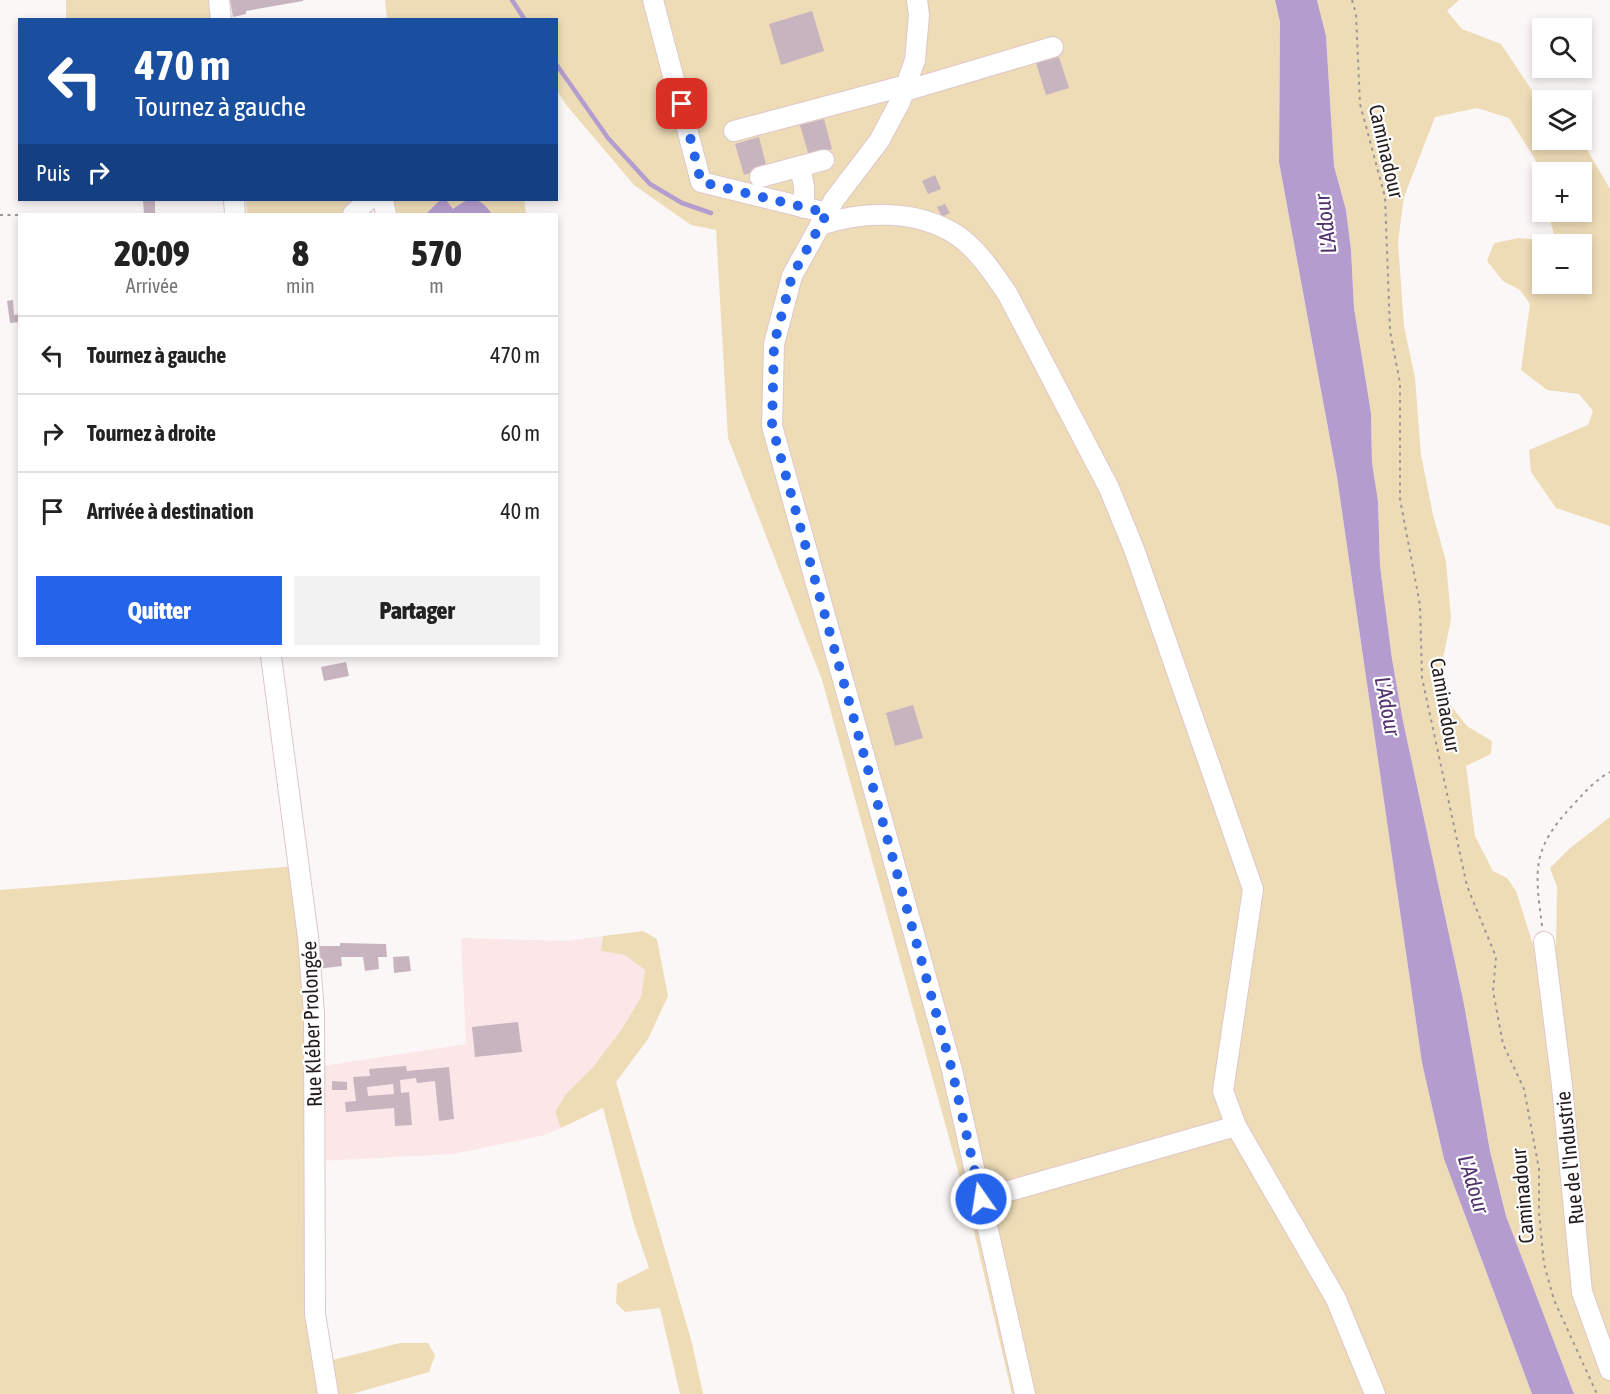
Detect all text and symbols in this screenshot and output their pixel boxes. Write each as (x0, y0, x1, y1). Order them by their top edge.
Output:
map controls (1532, 18, 1592, 294)
button: search (1532, 18, 1592, 78)
text: 470 m (135, 41, 230, 89)
icon: left (36, 42, 114, 120)
pin (656, 78, 707, 129)
icon: arrive (665, 87, 698, 120)
button: layers (1532, 90, 1592, 150)
text: Tournez à gauche (135, 91, 306, 122)
street label: Caminadour (1365, 102, 1410, 201)
icon: right (82, 156, 115, 189)
text: Puis (36, 160, 70, 186)
button: + (1532, 162, 1592, 222)
water label: L'Adour (1308, 191, 1342, 255)
text: 20:09 (114, 232, 190, 274)
text: 8 (292, 232, 309, 274)
text: 570 (411, 232, 462, 274)
button: − (1532, 234, 1592, 294)
text: Arrivée (126, 274, 178, 297)
text: min (286, 274, 315, 297)
text: m (429, 274, 444, 297)
icon: left (36, 339, 69, 372)
text: Tournez à gauche (87, 342, 226, 368)
text: 470 m (490, 342, 540, 368)
icon: right (36, 417, 69, 450)
text: Tournez à droite (87, 420, 216, 446)
text: 60 m (500, 420, 540, 446)
icon: arrive (36, 495, 69, 528)
text: Arrivée à destination (87, 498, 254, 524)
text: 40 m (500, 498, 540, 524)
button: Quitter (36, 576, 282, 645)
button: Partager (294, 576, 540, 645)
street label: Caminadour (1426, 656, 1466, 755)
water label: L'Adour (1370, 674, 1407, 739)
street label: Rue Kléber Prolongée (296, 941, 326, 1107)
street label: Rue de l'Industrie (1550, 1090, 1588, 1226)
street label: Caminadour (1506, 1147, 1538, 1245)
water label: L'Adour (1453, 1152, 1496, 1218)
position arrow (949, 1167, 1013, 1231)

